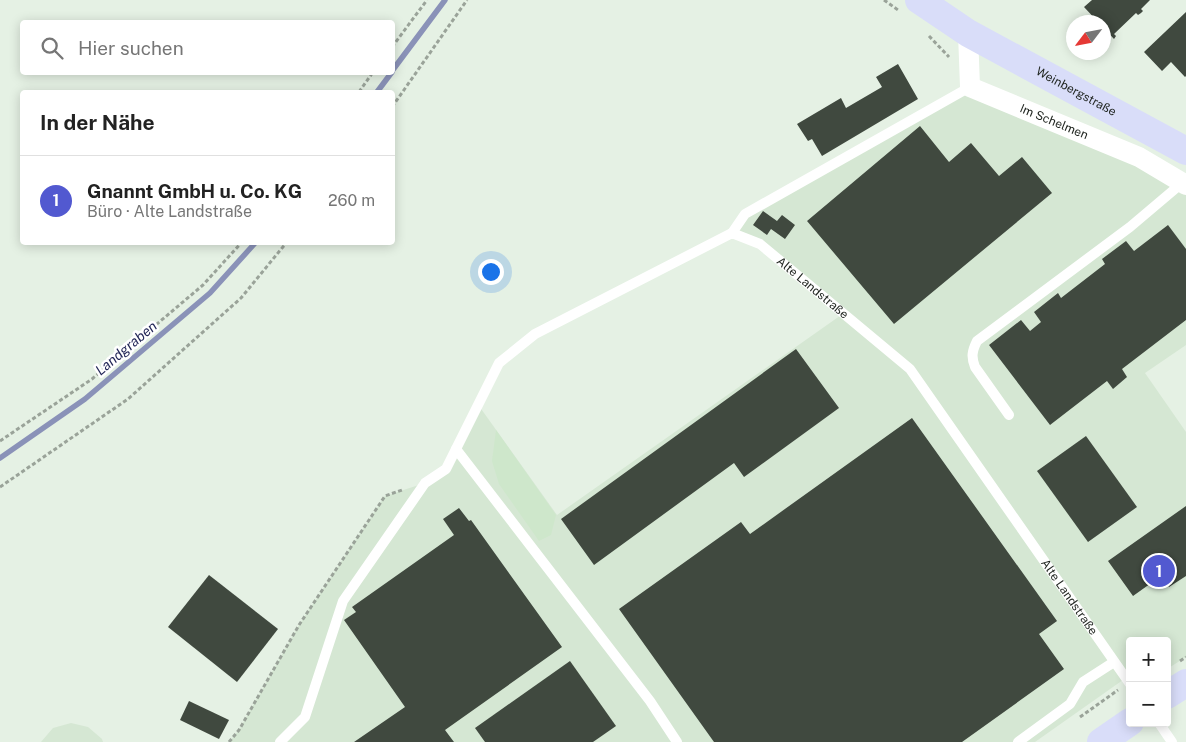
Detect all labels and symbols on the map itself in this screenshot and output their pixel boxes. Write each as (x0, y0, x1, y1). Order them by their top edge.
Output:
north arrow (1066, 15, 1111, 60)
street label: Weinbergstraße (1034, 64, 1119, 119)
street label: Im Schelmen (1018, 101, 1090, 142)
street label: Alte Landstraße (774, 254, 851, 322)
your location (478, 259, 504, 285)
water label: Landgraben (92, 318, 160, 378)
pin: 1 (1143, 552, 1175, 590)
street label: Alte Landstraße (1038, 557, 1101, 638)

